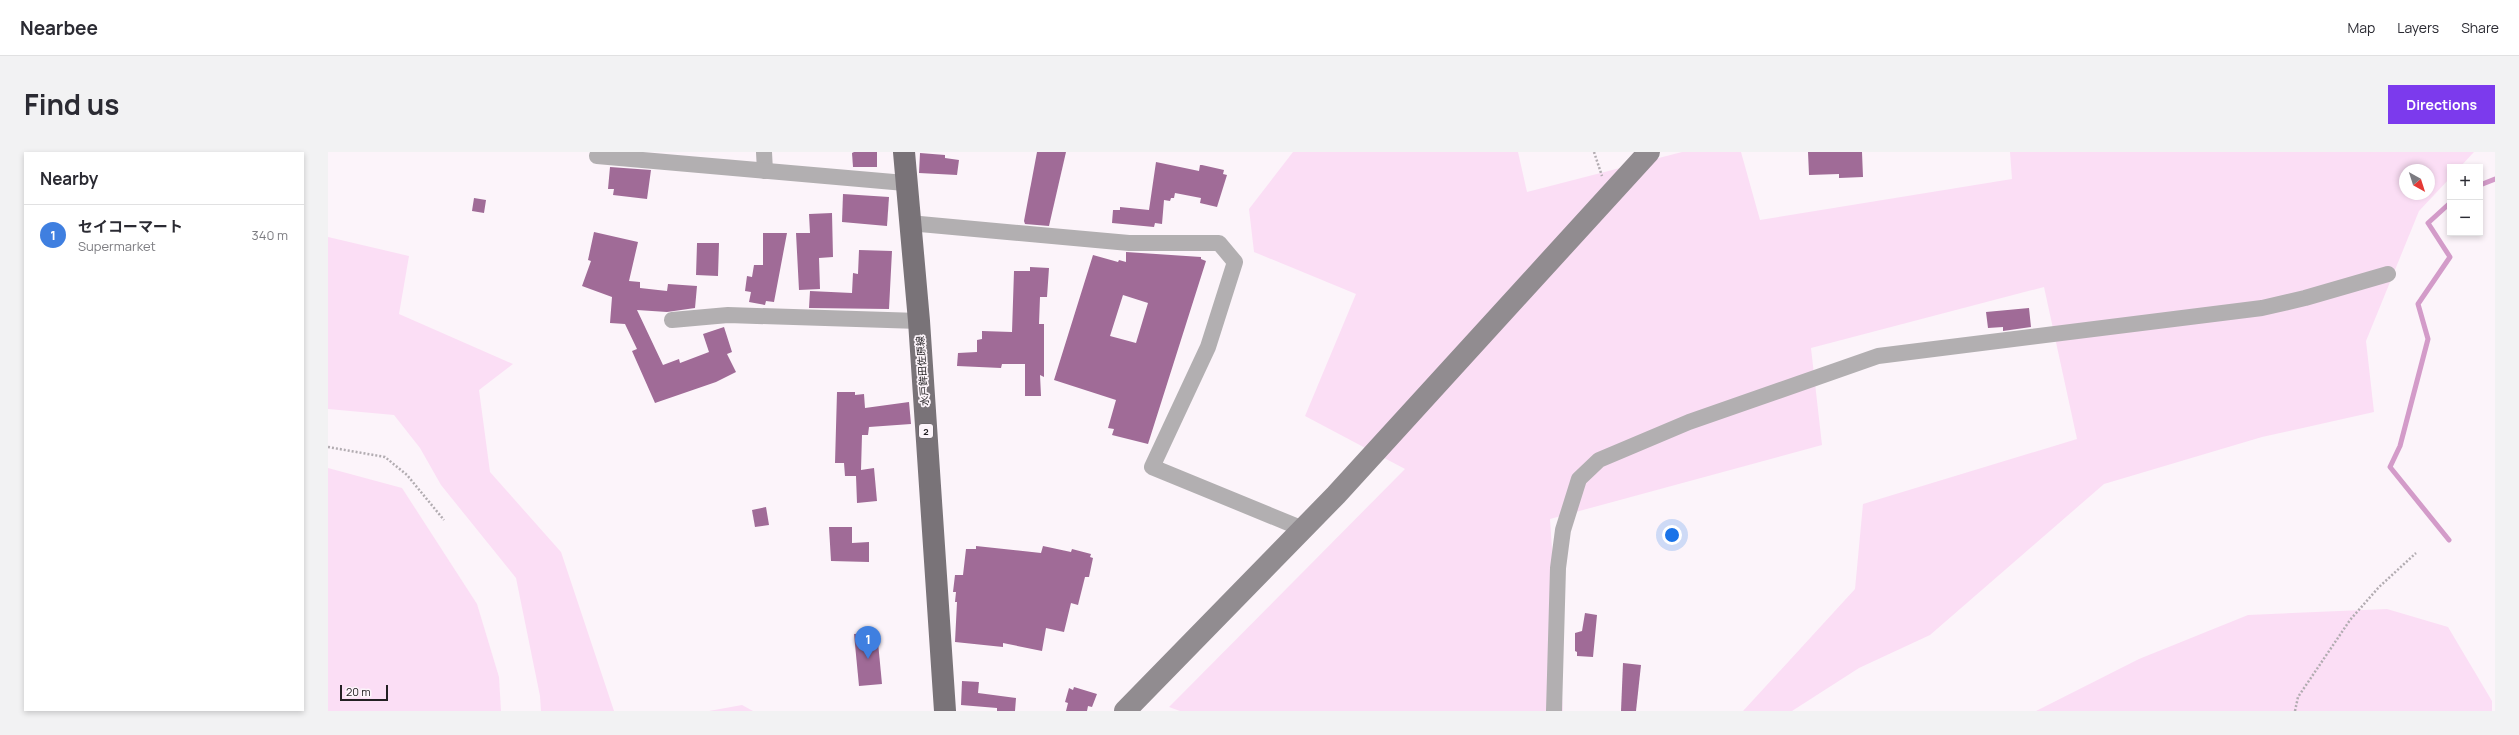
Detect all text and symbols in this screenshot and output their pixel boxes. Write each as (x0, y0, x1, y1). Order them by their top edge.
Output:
text: Nearbee (20, 15, 98, 41)
text: Map (2347, 18, 2375, 37)
text: Layers (2397, 18, 2439, 37)
text: Share (2461, 18, 2499, 37)
text: Find us (24, 85, 119, 123)
button: Directions (2388, 85, 2495, 124)
north arrow (2399, 164, 2435, 200)
map controls (2447, 164, 2483, 236)
button: + (2447, 164, 2483, 200)
text: Nearby (40, 167, 98, 190)
button: − (2447, 200, 2483, 236)
text: セイコーマート (78, 216, 183, 237)
text: 1 (50, 226, 56, 244)
text: 340 m (252, 226, 288, 244)
text: Supermarket (78, 237, 156, 255)
street label: 水戸鉾田佐原線 (913, 336, 931, 406)
road number: 2 (919, 424, 933, 438)
your location (1662, 525, 1682, 545)
pin: 1 (855, 626, 881, 659)
scale bar (340, 683, 388, 702)
text: 20 m (346, 684, 371, 699)

